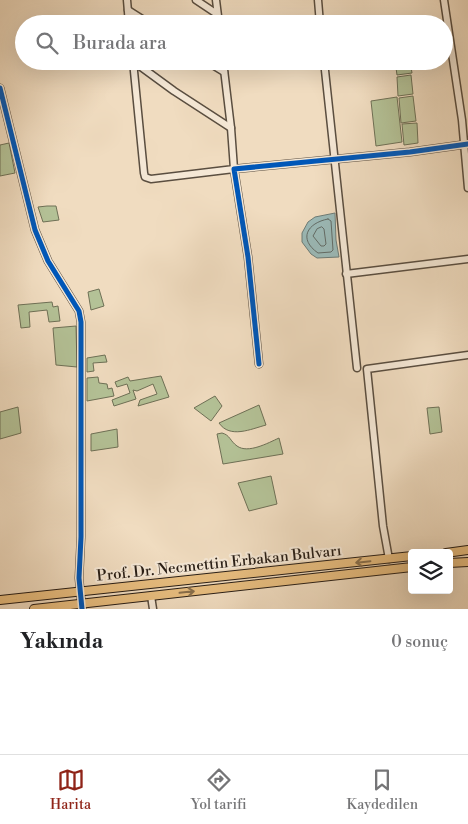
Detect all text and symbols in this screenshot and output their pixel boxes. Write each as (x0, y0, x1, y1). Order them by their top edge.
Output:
search box (15, 15, 453, 70)
icon: search (33, 29, 61, 57)
text: Burada ara (73, 31, 167, 55)
street label: Prof. Dr. Necmettin Erbakan Bulvarı (96, 541, 343, 586)
map controls (408, 549, 453, 594)
button: layers (408, 549, 453, 594)
one-way arrow (356, 557, 372, 567)
one-way arrow (179, 587, 195, 597)
text: Yakında (20, 629, 103, 655)
text: 0 sonuç (391, 632, 448, 652)
tab: Harita (50, 766, 91, 814)
tab: Yol tarifi (191, 766, 247, 814)
tab: Kaydedilen (347, 766, 418, 814)

